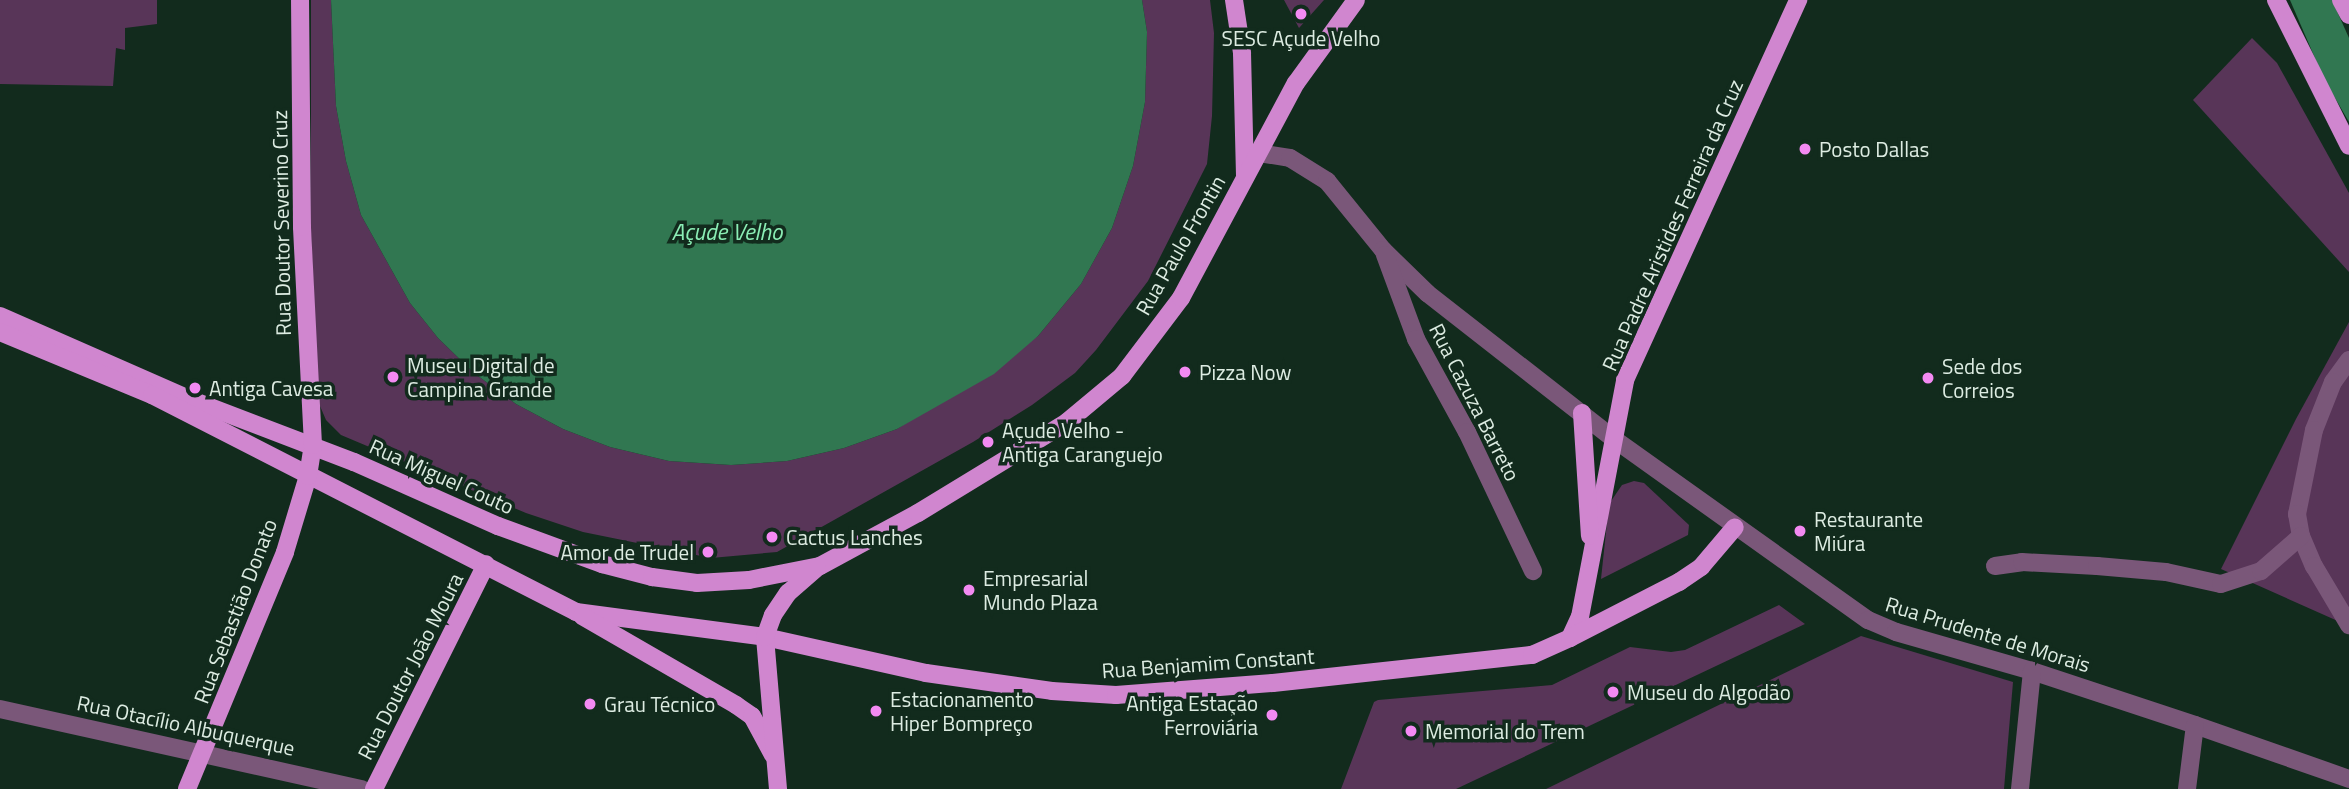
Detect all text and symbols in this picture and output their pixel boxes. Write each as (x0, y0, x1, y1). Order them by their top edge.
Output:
marker: SESC Açude Velho (1293, 6, 1309, 22)
place label: SESC Açude Velho (1222, 25, 1380, 51)
street label: Rua Padre Aristides Ferreira da Cruz (1596, 75, 1748, 375)
street label: Rua Doutor Severino Cruz (266, 110, 296, 336)
place label: Posto Dallas (1819, 136, 1929, 162)
marker: Posto Dallas (1797, 141, 1813, 157)
street label: Rua Paulo Frontin (1130, 171, 1230, 319)
water label: Açude Velho (672, 218, 782, 246)
street label: Rua Cazuza Barreto (1424, 319, 1526, 485)
place label: Museu Digital de Campina Grande (407, 352, 555, 402)
place label: Sede dos Correios (1942, 353, 2022, 403)
place label: Pizza Now (1199, 359, 1291, 385)
marker: Pizza Now (1177, 364, 1193, 380)
marker: Museu Digital de Campina Grande (385, 369, 401, 385)
marker: Sede dos Correios (1920, 370, 1936, 386)
place label: Antiga Cavesa (209, 375, 333, 401)
marker: Antiga Cavesa (187, 380, 203, 396)
place label: Açude Velho - Antiga Caranguejo (1002, 417, 1163, 467)
street label: Rua Miguel Couto (366, 433, 518, 519)
marker: Açude Velho - Antiga Caranguejo (980, 434, 996, 450)
place label: Restaurante Miúra (1814, 506, 1923, 556)
street label: Rua Sebastião Donato (188, 515, 282, 707)
marker: Restaurante Miúra (1792, 523, 1808, 539)
place label: Cactus Lanches (786, 524, 923, 550)
marker: Cactus Lanches (764, 529, 780, 545)
place label: Amor de Trudel (560, 539, 694, 565)
marker: Amor de Trudel (700, 544, 716, 560)
place label: Empresarial Mundo Plaza (983, 565, 1098, 615)
street label: Rua Doutor João Moura (352, 568, 468, 764)
marker: Empresarial Mundo Plaza (961, 582, 977, 598)
street label: Rua Prudente de Morais (1883, 591, 2093, 677)
street label: Rua Benjamim Constant (1101, 643, 1315, 683)
place label: Museu do Algodão (1627, 679, 1791, 705)
marker: Museu do Algodão (1605, 684, 1621, 700)
place label: Estacionamento Hiper Bompreço (890, 686, 1034, 736)
street label: Rua Otacílio Albuquerque (75, 690, 297, 760)
place label: Antiga Estação Ferroviária (1126, 690, 1258, 740)
place label: Grau Técnico (604, 691, 715, 717)
marker: Grau Técnico (582, 696, 598, 712)
marker: Estacionamento Hiper Bompreço (868, 703, 884, 719)
marker: Antiga Estação Ferroviária (1264, 707, 1280, 723)
place label: Memorial do Trem (1425, 718, 1585, 744)
marker: Memorial do Trem (1403, 723, 1419, 739)

